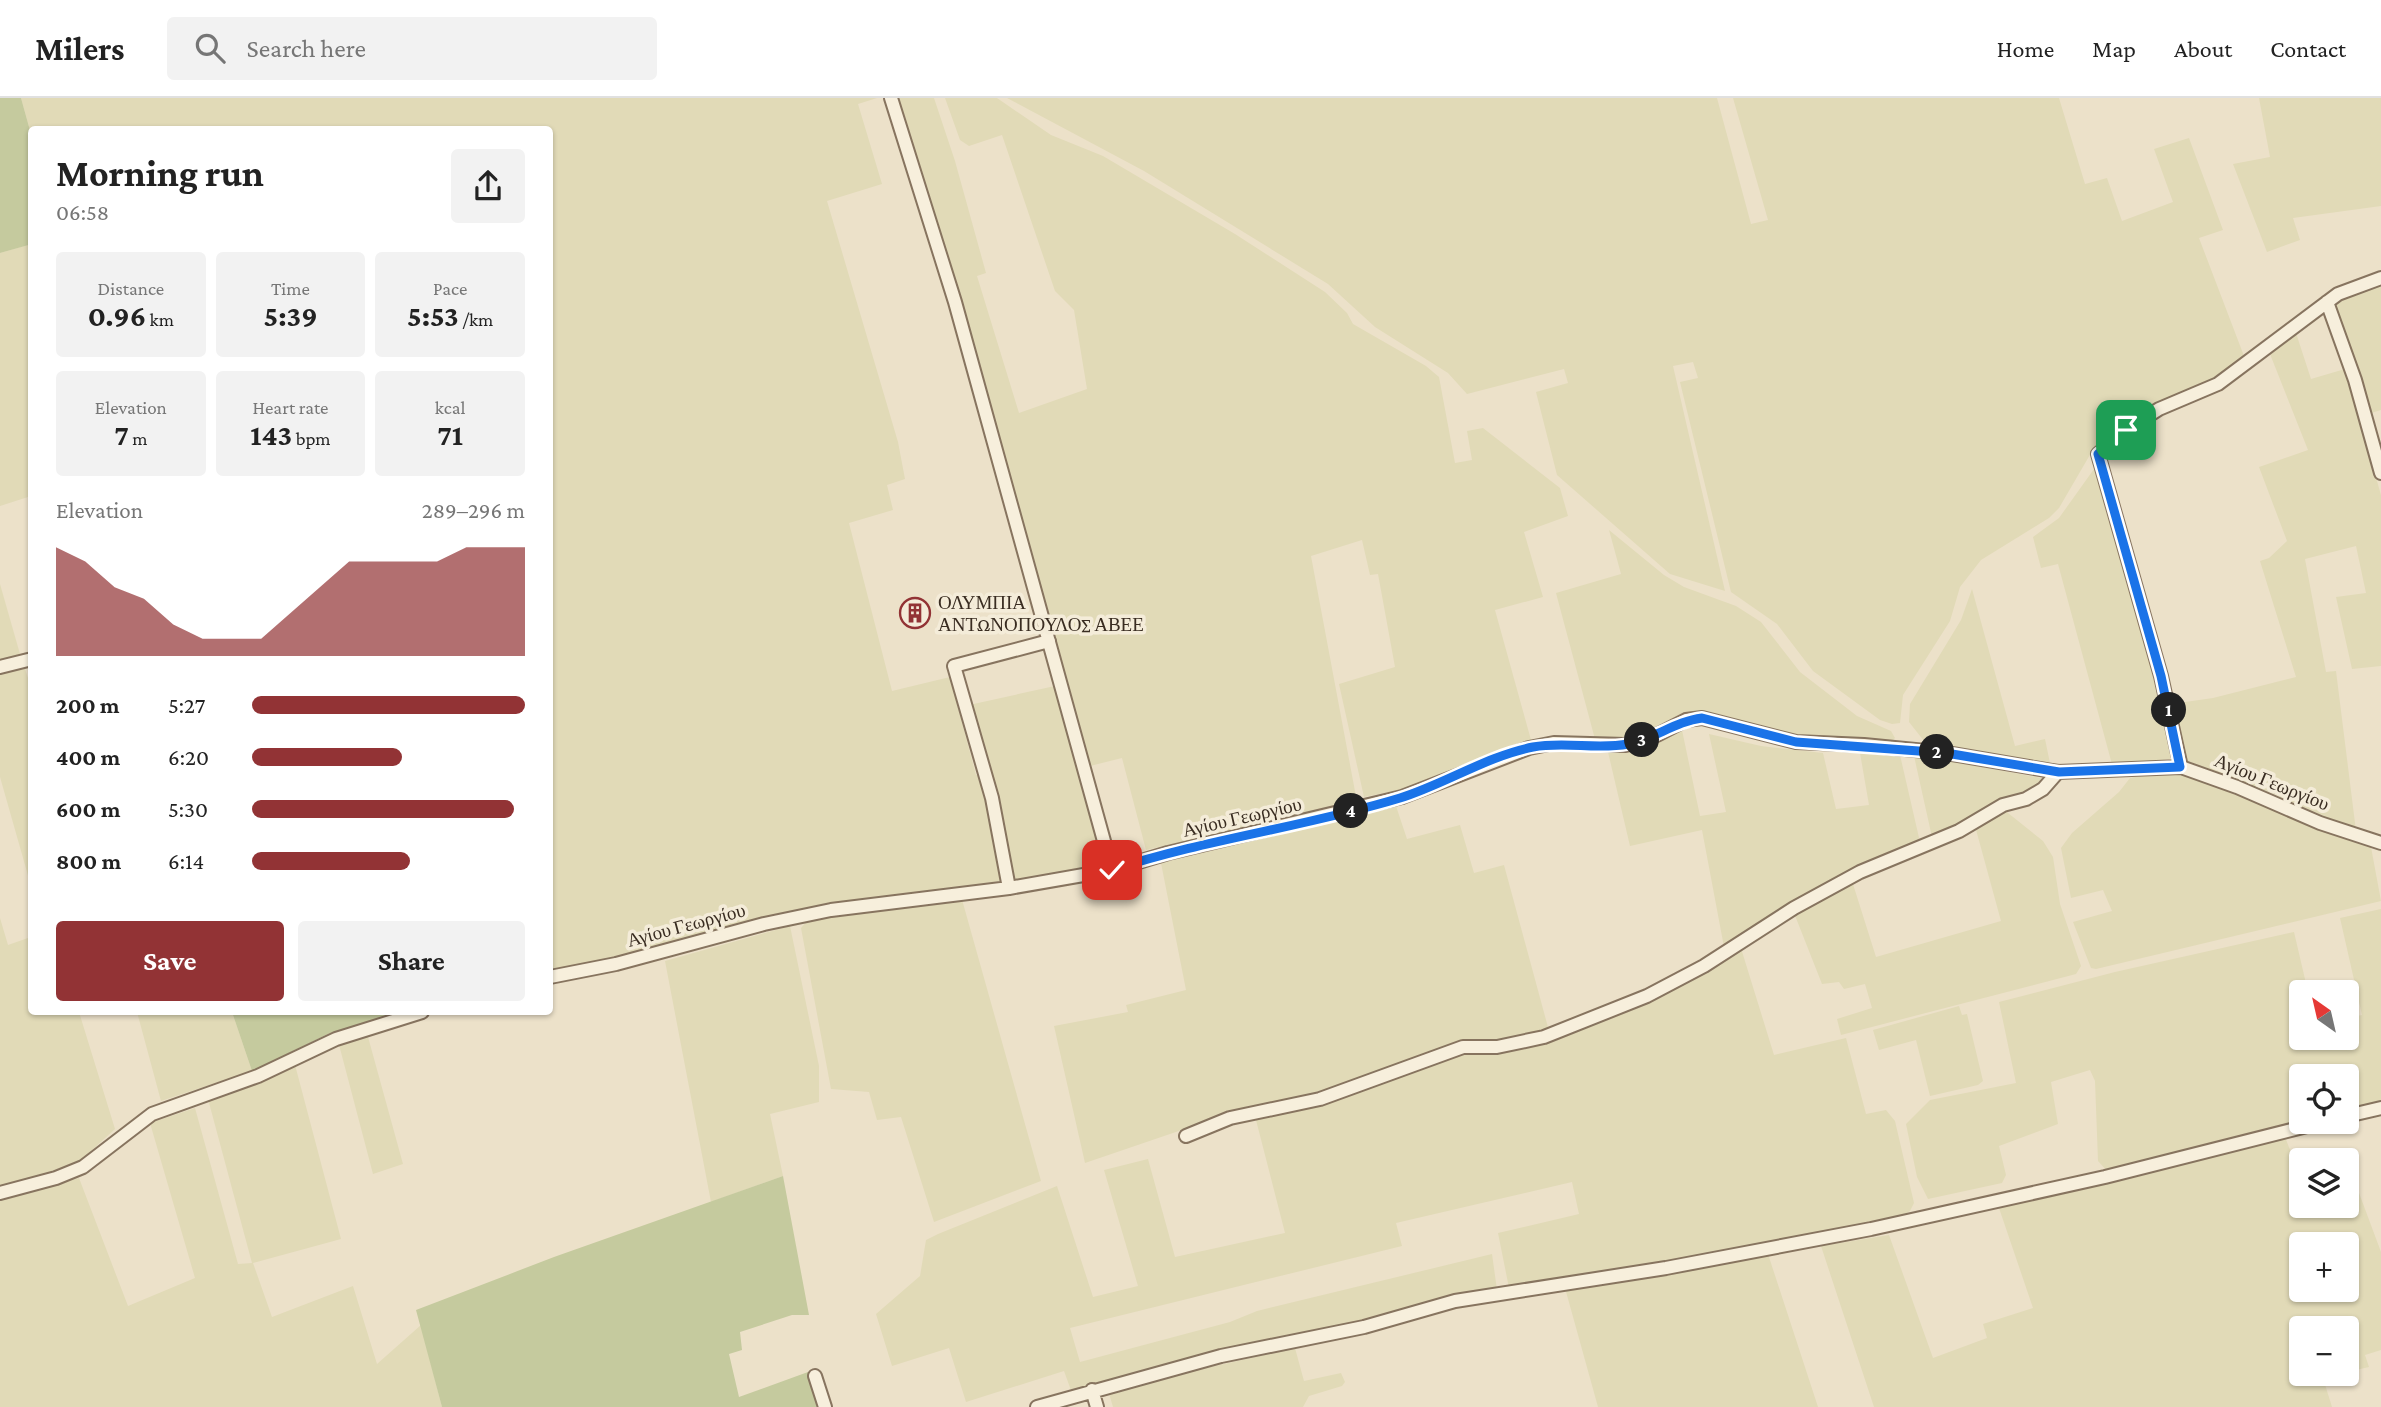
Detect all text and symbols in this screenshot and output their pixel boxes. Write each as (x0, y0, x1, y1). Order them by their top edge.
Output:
search box (167, 17, 657, 80)
icon: search (191, 29, 229, 67)
text: Milers (35, 30, 125, 67)
text: Search here (247, 34, 366, 63)
text: Home (1997, 35, 2054, 62)
text: Map (2092, 35, 2136, 62)
text: About (2174, 35, 2232, 62)
text: Contact (2270, 35, 2346, 62)
button: share (451, 149, 525, 223)
text: Morning run (56, 152, 264, 194)
text: 06:58 (56, 199, 109, 225)
text: Distance (98, 278, 164, 299)
text: Time (271, 278, 310, 299)
text: Pace (433, 278, 467, 299)
text: 0.96 (88, 299, 146, 332)
text: 5:39 (263, 299, 318, 332)
text: 5:53 (407, 299, 459, 332)
text: km (146, 309, 174, 330)
text: /km (459, 309, 493, 330)
text: Elevation (95, 397, 167, 418)
text: Heart rate (253, 397, 328, 418)
text: kcal (435, 397, 465, 418)
pin (2096, 400, 2156, 460)
icon: arrive (2107, 411, 2145, 449)
text: 7 (114, 418, 129, 451)
text: 143 (250, 418, 292, 451)
text: 71 (437, 418, 463, 451)
text: m (129, 428, 148, 449)
text: bpm (292, 428, 331, 449)
text: Elevation (56, 497, 143, 523)
text: 289–296 m (422, 497, 525, 523)
place label: ΟΛΥΜΠΙΑ ΑΝΤΩΝΟΠΟΥΛΟΣ ΑΒΕΕ (938, 592, 1144, 635)
building icon: ΟΛΥΜΠΙΑ ΑΝΤΩΝΟΠΟΥΛΟΣ ΑΒΕΕ (898, 596, 932, 630)
text: 200 m (56, 692, 120, 718)
text: 5:27 (168, 692, 205, 718)
pin: 1 (2152, 692, 2186, 728)
text: 1 (2165, 699, 2172, 720)
pin: 3 (1624, 722, 1660, 758)
text: 3 (1637, 729, 1646, 750)
pin: 2 (1920, 734, 1954, 770)
text: 2 (1932, 741, 1941, 762)
text: 400 m (56, 744, 120, 770)
text: 6:20 (168, 744, 209, 770)
street label: Αγίου Γεωργίου (2212, 749, 2332, 815)
street label: Αγίου Γεωργίου (1180, 793, 1304, 841)
pin: 4 (1334, 794, 1368, 828)
text: 600 m (56, 796, 120, 822)
text: 5:30 (168, 796, 208, 822)
text: 4 (1345, 800, 1356, 821)
pin (1082, 840, 1142, 900)
text: 800 m (56, 848, 121, 874)
text: 6:14 (168, 848, 204, 874)
icon: check (1093, 851, 1131, 889)
street label: Αγίου Γεωργίου (624, 899, 748, 951)
button: Save (56, 921, 284, 1001)
button: Share (298, 921, 525, 1001)
north arrow (2289, 980, 2359, 1050)
map controls (2289, 980, 2359, 1386)
button: locate (2289, 1064, 2359, 1134)
button: layers (2289, 1148, 2359, 1218)
button: + (2289, 1232, 2359, 1302)
button: − (2289, 1316, 2359, 1386)

